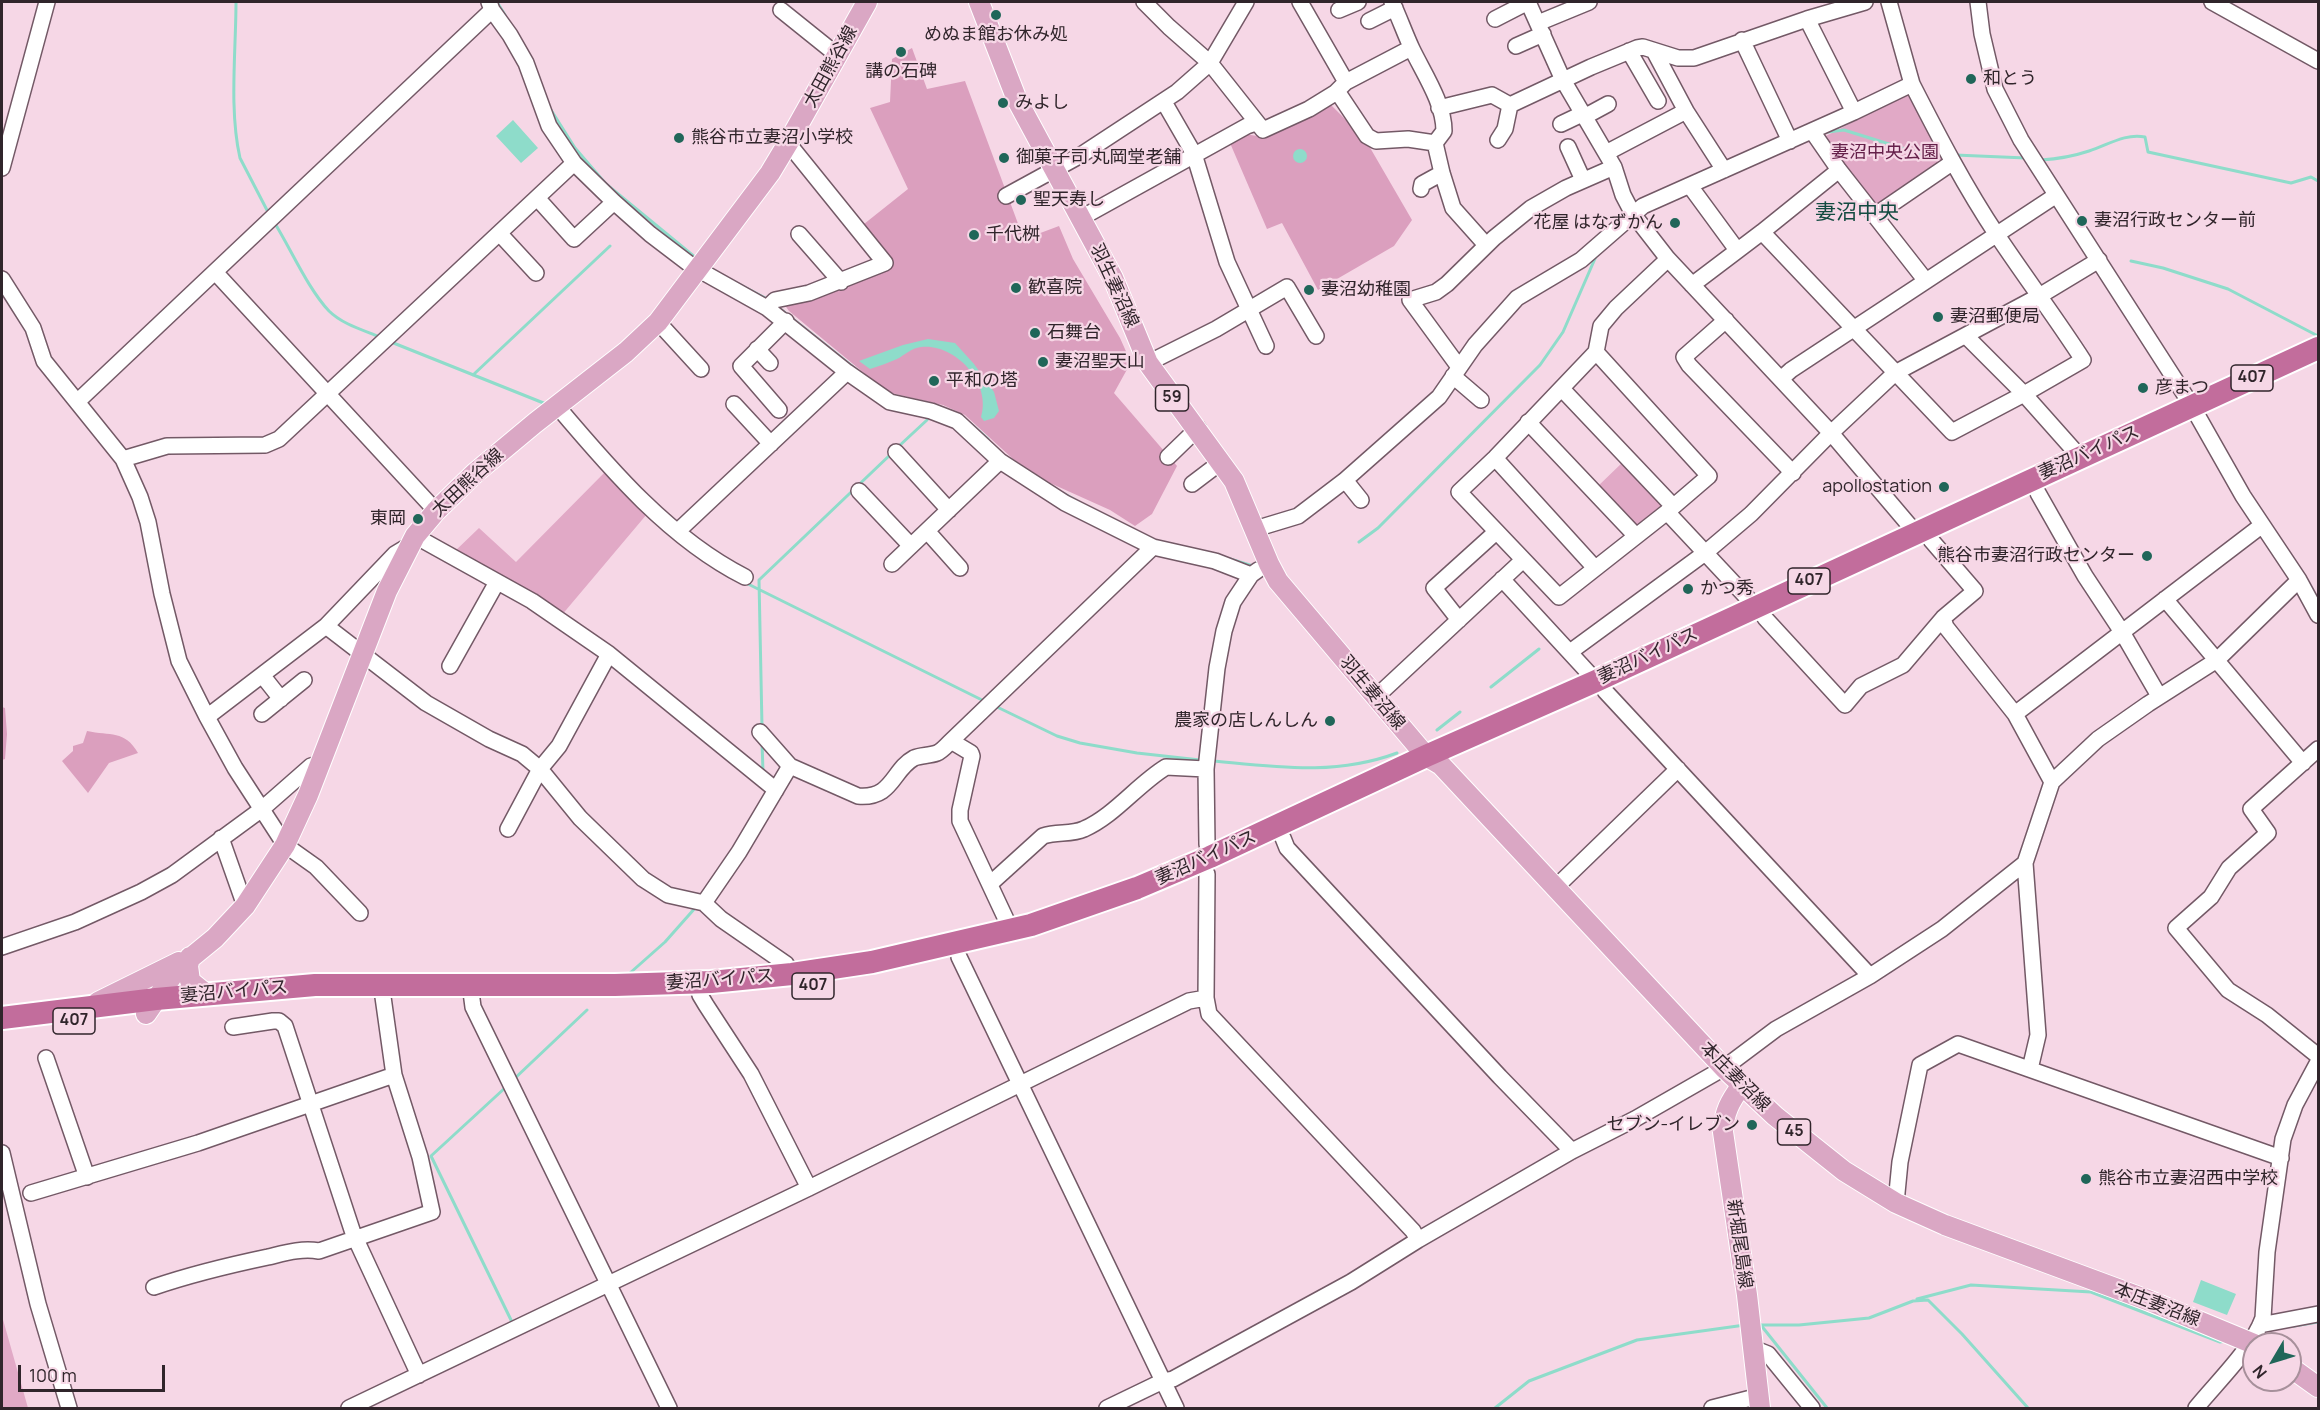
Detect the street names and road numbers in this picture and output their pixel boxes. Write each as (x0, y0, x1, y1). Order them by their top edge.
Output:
street label: 太田熊谷線 (800, 22, 862, 112)
street label: 羽生妻沼線 (1085, 241, 1143, 331)
road number: 407 (2231, 365, 2273, 391)
road number: 59 (1156, 385, 1188, 411)
street label: 妻沼バイパス (2035, 421, 2143, 485)
street label: 太田熊谷線 (428, 444, 508, 522)
road number: 407 (1788, 568, 1830, 594)
street label: 妻沼バイパス (1594, 623, 1702, 689)
street label: 羽生妻沼線 (1335, 652, 1409, 734)
street label: 妻沼バイパス (1152, 826, 1260, 890)
street label: 妻沼バイパス (665, 965, 775, 995)
road number: 407 (792, 973, 834, 999)
street label: 妻沼バイパス (179, 977, 289, 1007)
road number: 407 (53, 1008, 95, 1034)
street label: 本庄妻沼線 (1696, 1038, 1774, 1116)
road number: 45 (1778, 1119, 1810, 1145)
street label: 新堀尾島線 (1722, 1198, 1756, 1290)
street label: 本庄妻沼線 (2111, 1279, 2203, 1331)

